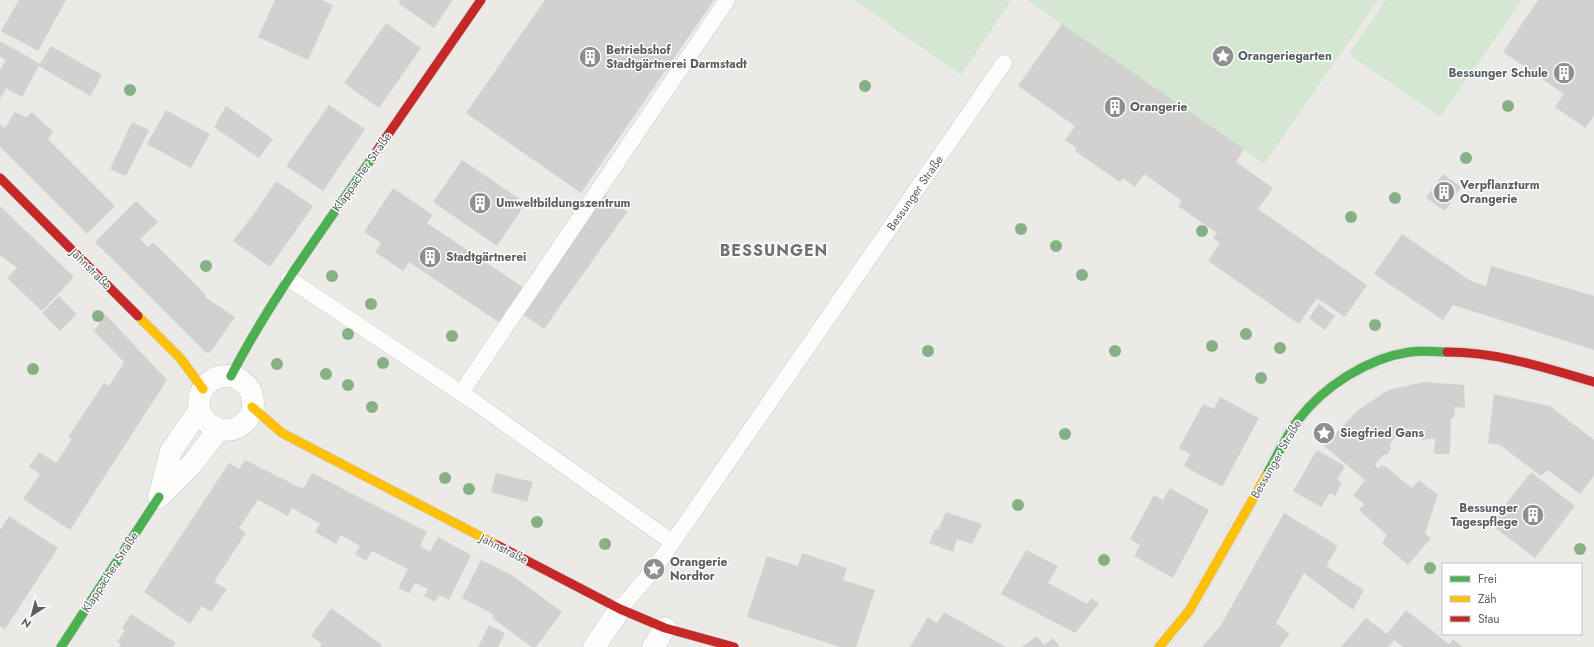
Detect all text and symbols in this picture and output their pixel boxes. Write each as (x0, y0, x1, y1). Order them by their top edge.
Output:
place label: Betriebshof Stadtgärtnerei Darmstadt (606, 41, 747, 73)
place icon: Orangeriegarten (1210, 43, 1236, 69)
building icon: Betriebshof Stadtgärtnerei Darmstadt (577, 44, 603, 70)
place label: Orangeriegarten (1238, 47, 1332, 65)
building icon: Bessunger Schule (1551, 60, 1577, 86)
place label: Bessunger Schule (1448, 64, 1548, 82)
building icon: Orangerie (1102, 94, 1128, 120)
place label: Orangerie (1130, 98, 1188, 116)
street label: Klappacher Straße (328, 129, 396, 215)
street label: Bessunger Straße (882, 152, 948, 234)
place label: Verpflanzturm Orangerie (1459, 176, 1540, 208)
building icon: Verpflanzturm Orangerie (1431, 179, 1457, 205)
building icon: Umweltbildungszentrum (467, 190, 493, 216)
place label: Umweltbildungszentrum (496, 194, 631, 212)
district label: BESSUNGEN (720, 239, 828, 262)
street label: Jahnstraße (65, 243, 116, 294)
building icon: Stadtgärtnerei (417, 244, 443, 270)
place label: Stadtgärtnerei (446, 248, 526, 266)
street label: Bessunger Straße (1246, 416, 1306, 502)
place icon: Siegfried Gans (1311, 420, 1337, 446)
place label: Siegfried Gans (1340, 424, 1424, 442)
place label: Bessunger Tagespflege (1450, 499, 1518, 531)
building icon: Bessunger Tagespflege (1520, 502, 1546, 528)
street label: Klappacher Straße (77, 528, 143, 616)
street label: Jahnstraße (475, 528, 531, 569)
place label: Orangerie Nordtor (670, 553, 728, 585)
place icon: Orangerie Nordtor (641, 556, 667, 582)
legend (1442, 563, 1582, 635)
text: Frei (1478, 570, 1497, 588)
text: Zäh (1478, 590, 1497, 608)
north arrow (12, 595, 52, 635)
text: Stau (1478, 610, 1500, 628)
text: N (18, 614, 34, 632)

